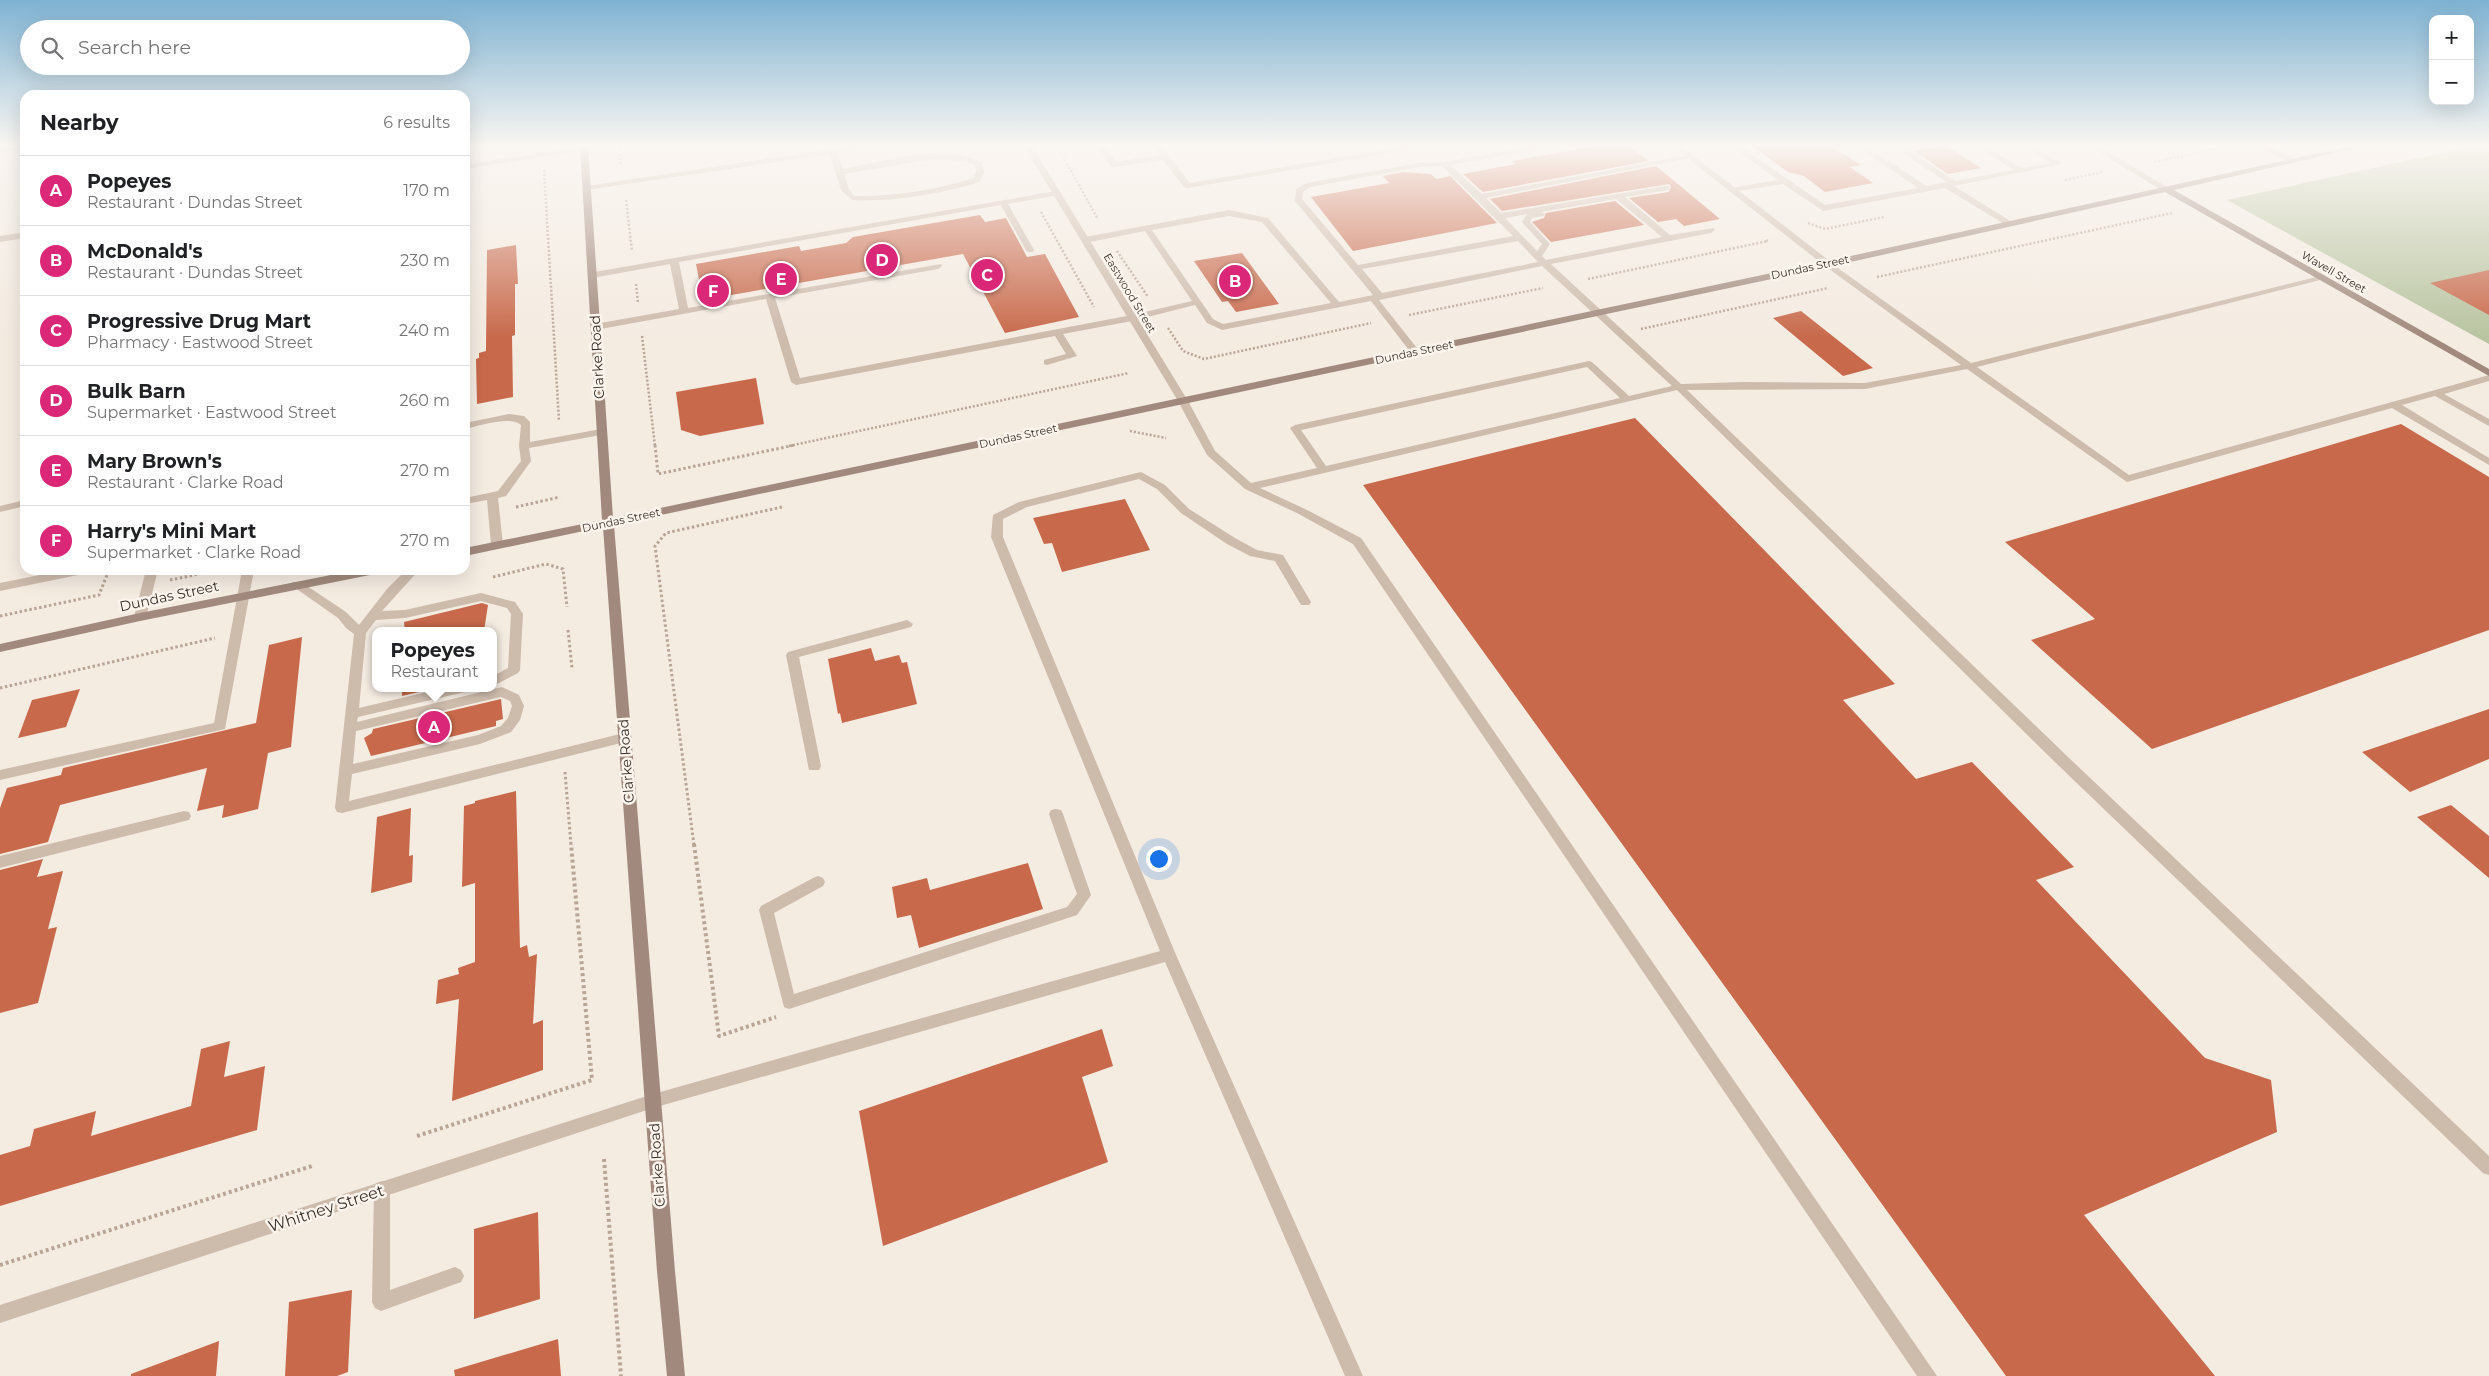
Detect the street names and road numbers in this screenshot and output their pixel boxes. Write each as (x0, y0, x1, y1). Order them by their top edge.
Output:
street label: Wavell Street (2299, 248, 2369, 296)
street label: Eastwood Street (1101, 251, 1160, 336)
street label: Dundas Street (1770, 252, 1851, 282)
street label: Clarke Road (586, 314, 608, 400)
street label: Dundas Street (1374, 337, 1455, 367)
street label: Dundas Street (978, 421, 1059, 451)
street label: Dundas Street (581, 505, 662, 535)
street label: Dundas Street (118, 577, 221, 615)
street label: Clarke Road (614, 718, 638, 804)
street label: Clarke Road (645, 1122, 669, 1208)
street label: Whitney Street (266, 1181, 387, 1236)

